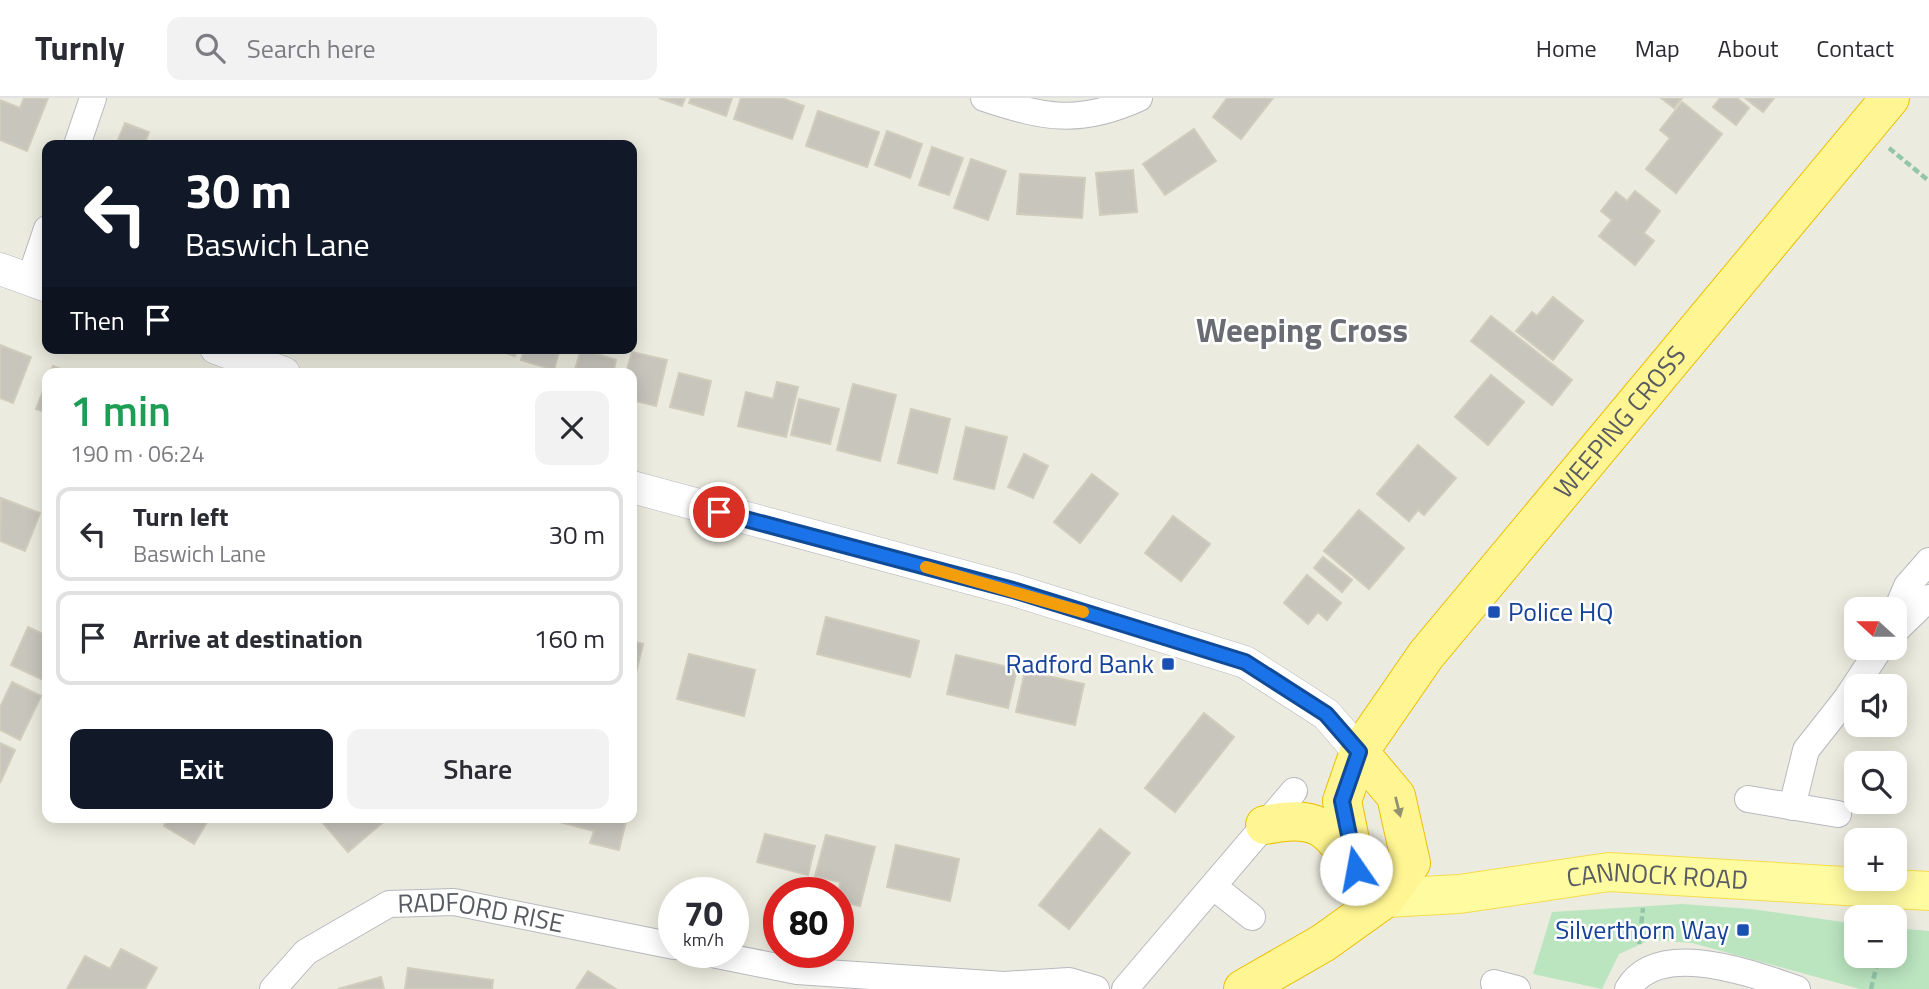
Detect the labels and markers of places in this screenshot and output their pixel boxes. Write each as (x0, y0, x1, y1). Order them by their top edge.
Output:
pin (689, 482, 749, 542)
place label: Police HQ (1508, 592, 1613, 631)
marker: Police HQ (1486, 604, 1502, 620)
place label: Radford Bank (1006, 644, 1154, 683)
marker: Radford Bank (1160, 656, 1176, 672)
place label: Silverthorn Way (1555, 910, 1729, 949)
marker: Silverthorn Way (1735, 922, 1751, 938)

